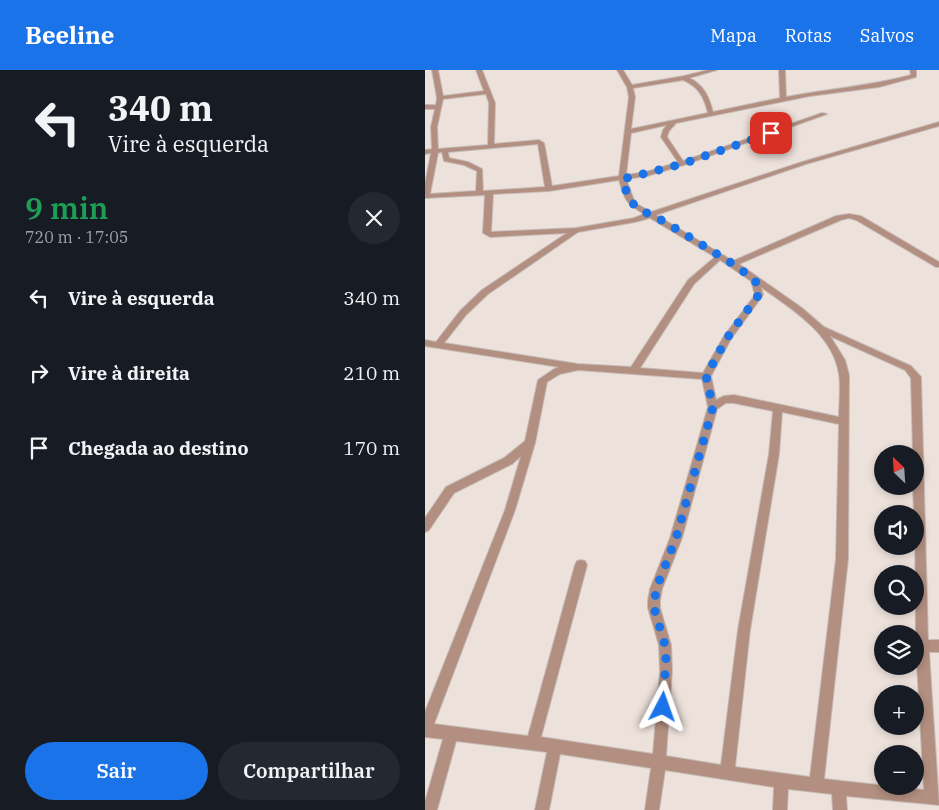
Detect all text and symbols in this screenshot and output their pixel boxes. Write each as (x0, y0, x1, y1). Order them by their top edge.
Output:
text: Beeline (25, 19, 114, 51)
text: Mapa (710, 24, 757, 47)
text: Rotas (785, 24, 832, 47)
text: Salvos (860, 24, 914, 47)
text: 340 m (108, 85, 213, 131)
icon: left (25, 90, 90, 155)
pin (750, 112, 792, 154)
icon: arrive (757, 119, 785, 147)
text: Vire à esquerda (108, 129, 269, 158)
text: 9 min (25, 188, 108, 227)
button: close (348, 192, 400, 244)
text: 720 m · 17:05 (25, 227, 128, 247)
icon: left (25, 284, 53, 312)
text: Vire à esquerda (68, 286, 215, 310)
text: 340 m (343, 286, 400, 310)
icon: right (25, 359, 53, 387)
text: Vire à direita (68, 361, 190, 385)
text: 210 m (343, 361, 400, 385)
icon: arrive (25, 434, 53, 462)
text: Chegada ao destino (68, 436, 249, 460)
text: 170 m (343, 436, 400, 460)
north arrow (874, 445, 924, 495)
map controls (874, 445, 924, 795)
button: sound (874, 505, 924, 555)
button: search (874, 565, 924, 615)
button: layers (874, 625, 924, 675)
position arrow (636, 680, 688, 732)
button: + (874, 685, 924, 735)
button: Sair (25, 742, 208, 800)
button: Compartilhar (218, 742, 400, 800)
button: − (874, 745, 924, 795)

